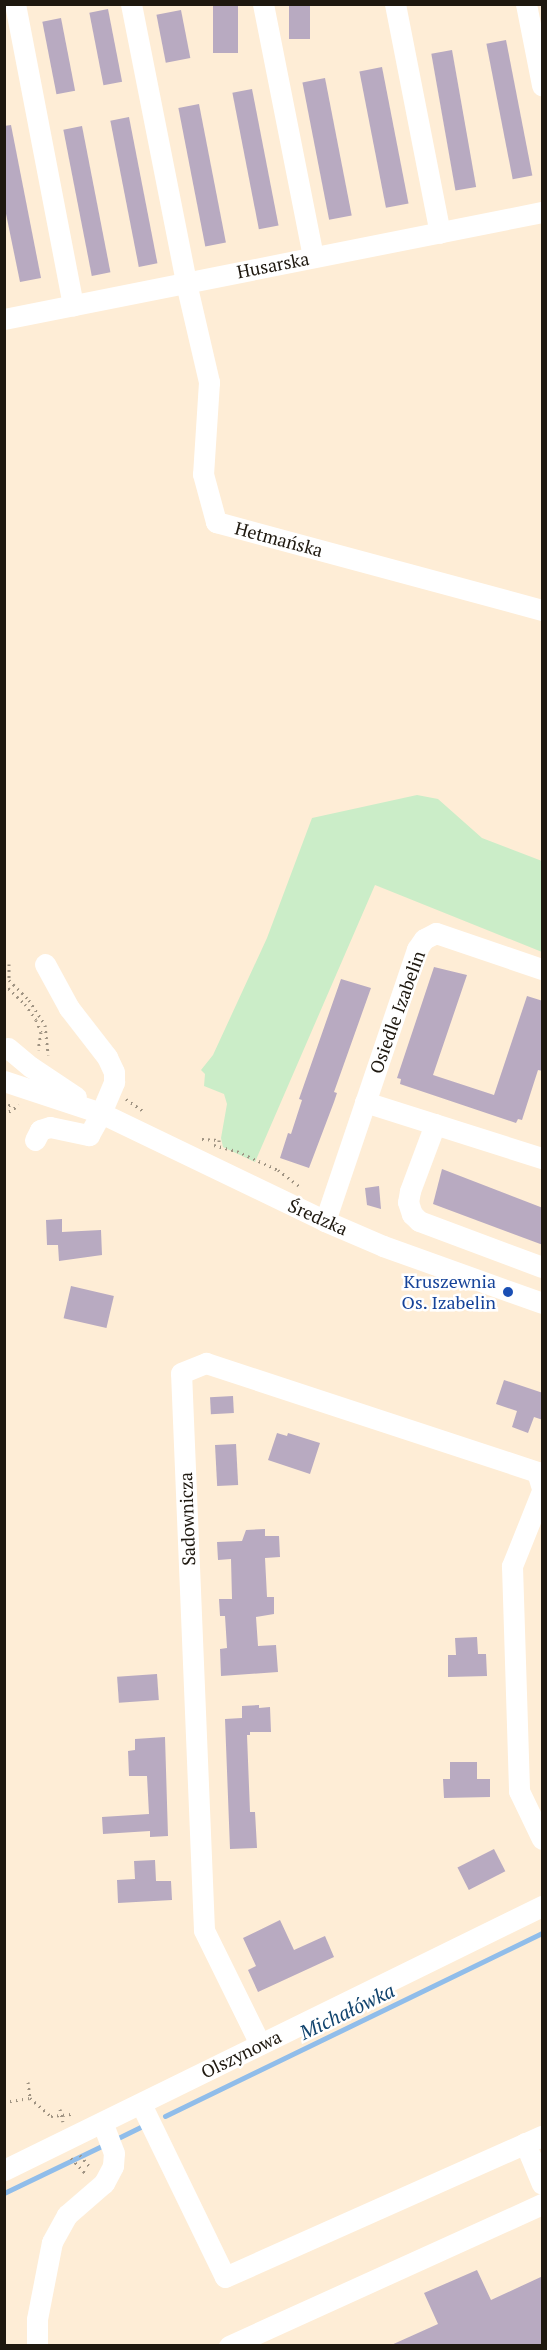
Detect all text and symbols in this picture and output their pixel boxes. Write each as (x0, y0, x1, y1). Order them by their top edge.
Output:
street label: Husarska (235, 247, 311, 283)
street label: Hetmańska (233, 517, 325, 561)
street label: Osiedle Izabelin (365, 948, 429, 1076)
street label: Średzka (285, 1194, 351, 1240)
place label: Kruszewnia Os. Izabelin (401, 1271, 496, 1314)
marker: Kruszewnia Os. Izabelin (501, 1285, 515, 1299)
street label: Sadownicza (175, 1472, 199, 1566)
water label: Michałówka (296, 1978, 398, 2044)
street label: Olszynowa (197, 2025, 285, 2083)

